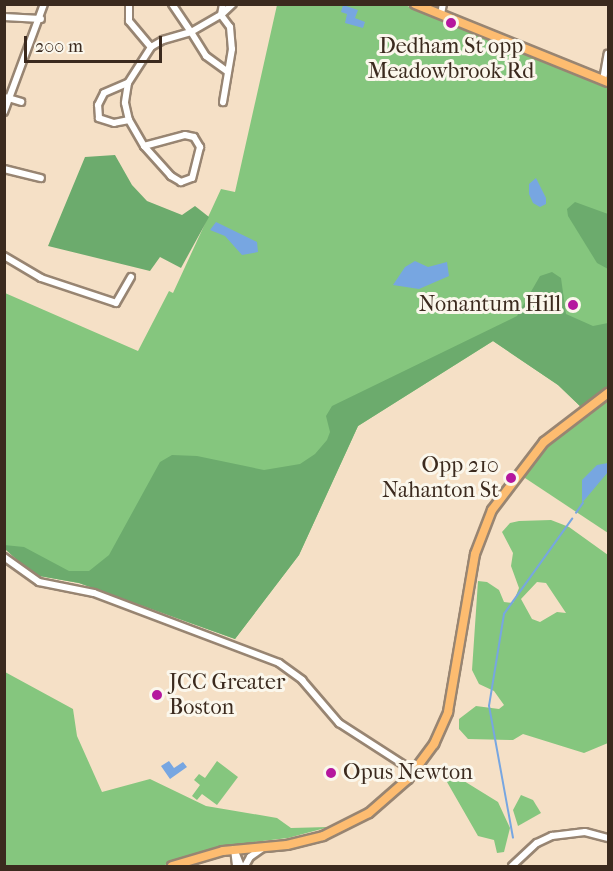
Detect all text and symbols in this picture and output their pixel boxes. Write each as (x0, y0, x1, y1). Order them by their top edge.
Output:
marker: Dedham St opp Meadowbrook Rd (444, 16, 458, 30)
scale bar (27, 24, 165, 62)
place label: Dedham St opp Meadowbrook Rd (368, 33, 534, 84)
text: 200 m (35, 36, 83, 57)
place label: Nonantum Hill (419, 292, 561, 318)
marker: Nonantum Hill (566, 298, 580, 312)
place label: Opp 210 Nahanton St (382, 452, 499, 504)
marker: Opp 210 Nahanton St (504, 471, 518, 485)
place label: JCC Greater Boston (169, 669, 285, 720)
marker: JCC Greater Boston (150, 688, 164, 702)
place label: Opus Newton (343, 760, 473, 786)
marker: Opus Newton (324, 766, 338, 780)

